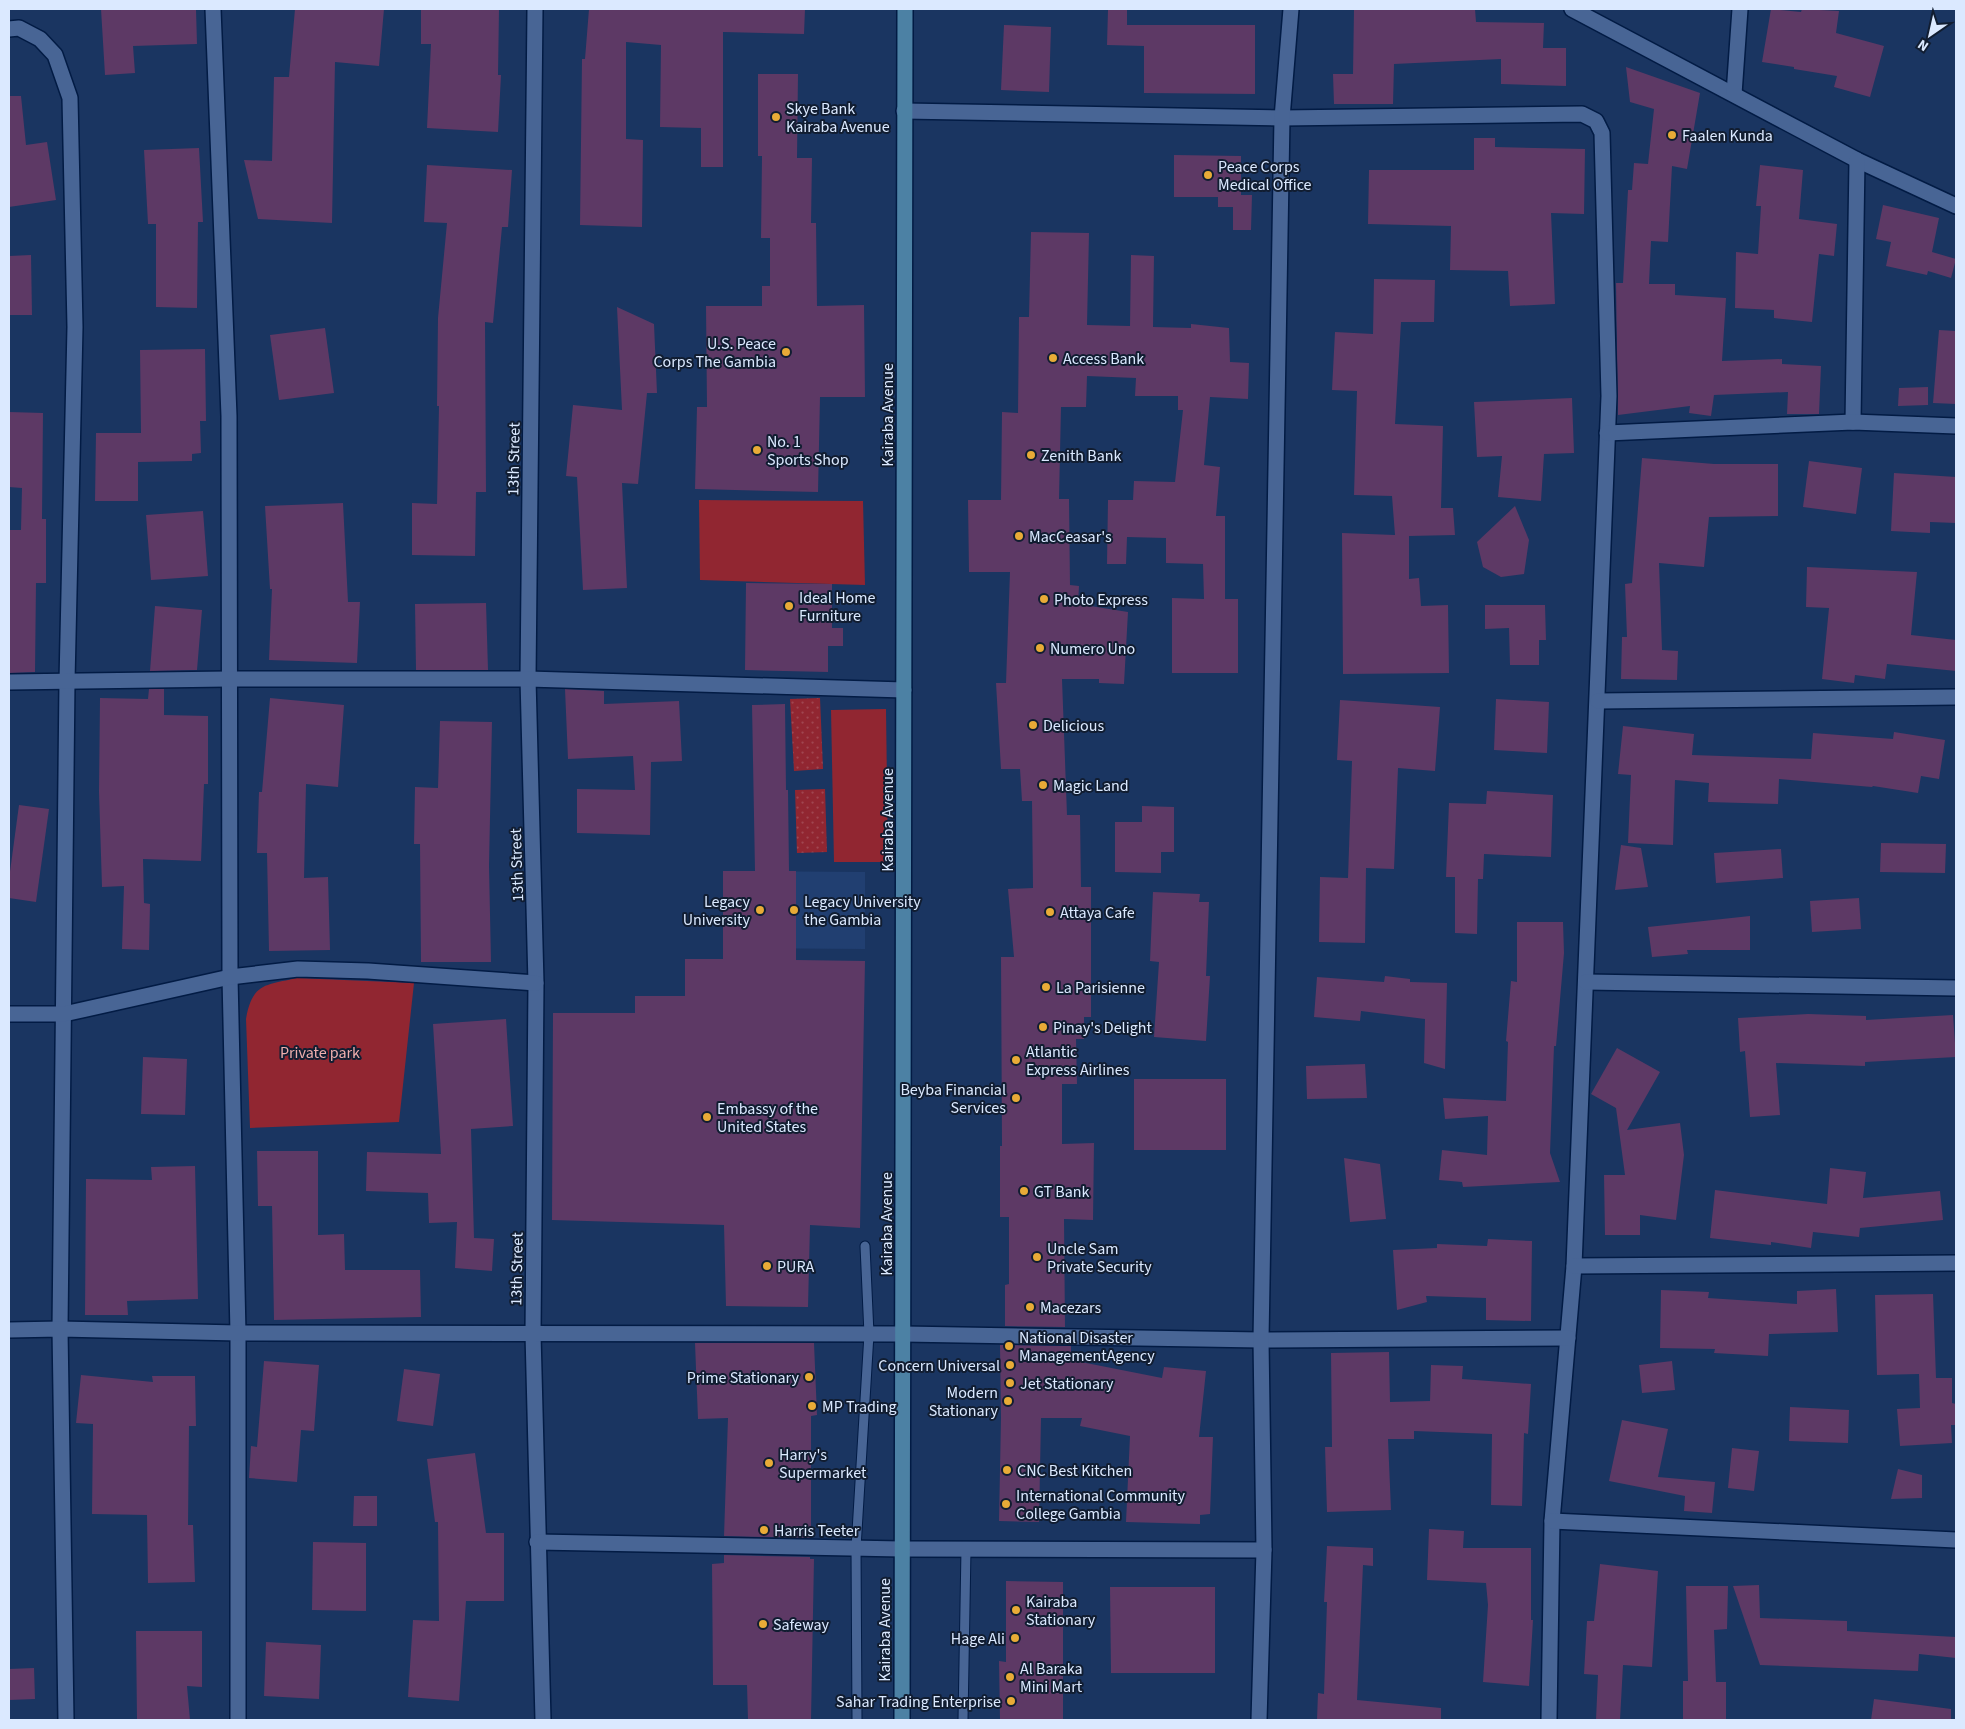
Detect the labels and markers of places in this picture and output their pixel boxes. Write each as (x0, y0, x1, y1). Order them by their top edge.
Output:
place label: Skye Bank Kairaba Avenue (786, 98, 890, 138)
marker: Skye Bank Kairaba Avenue (770, 111, 782, 123)
place label: Faalen Kunda (1682, 125, 1773, 147)
marker: Faalen Kunda (1666, 129, 1678, 141)
place label: Peace Corps Medical Office (1218, 156, 1312, 196)
marker: Peace Corps Medical Office (1202, 169, 1214, 181)
place label: U.S. Peace Corps The Gambia (653, 333, 776, 373)
marker: U.S. Peace Corps The Gambia (780, 346, 792, 358)
place label: Access Bank (1063, 348, 1144, 370)
marker: Access Bank (1047, 352, 1059, 364)
place label: No. 1 Sports Shop (767, 431, 849, 471)
marker: No. 1 Sports Shop (751, 444, 763, 456)
place label: Zenith Bank (1041, 445, 1121, 467)
marker: Zenith Bank (1025, 449, 1037, 461)
place label: MacCeasar's (1029, 526, 1112, 548)
marker: MacCeasar's (1013, 530, 1025, 542)
place label: Ideal Home Furniture (799, 587, 876, 627)
place label: Photo Express (1054, 589, 1148, 611)
marker: Photo Express (1038, 593, 1050, 605)
marker: Ideal Home Furniture (783, 600, 795, 612)
place label: Numero Uno (1050, 638, 1135, 660)
marker: Numero Uno (1034, 642, 1046, 654)
place label: Delicious (1043, 715, 1104, 737)
marker: Delicious (1027, 719, 1039, 731)
place label: Magic Land (1053, 775, 1129, 797)
marker: Magic Land (1037, 779, 1049, 791)
place label: Legacy University (683, 891, 751, 931)
place label: Legacy University the Gambia (804, 891, 921, 931)
place label: Attaya Cafe (1060, 902, 1135, 924)
marker: Legacy University (754, 904, 766, 916)
marker: Legacy University the Gambia (788, 904, 800, 916)
marker: Attaya Cafe (1044, 906, 1056, 918)
place label: La Parisienne (1056, 977, 1145, 999)
marker: La Parisienne (1040, 981, 1052, 993)
place label: Pinay's Delight (1053, 1017, 1152, 1039)
marker: Pinay's Delight (1037, 1021, 1049, 1033)
place label: Atlantic Express Airlines (1026, 1041, 1130, 1081)
marker: Atlantic Express Airlines (1010, 1054, 1022, 1066)
place label: Beyba Financial Services (900, 1079, 1006, 1119)
marker: Beyba Financial Services (1010, 1092, 1022, 1104)
place label: Embassy of the United States (717, 1098, 818, 1138)
marker: Embassy of the United States (701, 1111, 713, 1123)
place label: GT Bank (1034, 1181, 1090, 1203)
marker: GT Bank (1018, 1185, 1030, 1197)
place label: Uncle Sam Private Security (1047, 1238, 1152, 1278)
marker: Uncle Sam Private Security (1031, 1251, 1043, 1263)
place label: PURA (777, 1256, 814, 1278)
marker: PURA (761, 1260, 773, 1272)
place label: Macezars (1040, 1297, 1102, 1319)
marker: Macezars (1024, 1301, 1036, 1313)
place label: National Disaster ManagementAgency (1019, 1327, 1155, 1367)
marker: National Disaster ManagementAgency (1003, 1340, 1015, 1352)
place label: Concern Universal (878, 1355, 1000, 1377)
marker: Concern Universal (1004, 1359, 1016, 1371)
place label: Prime Stationary (687, 1367, 800, 1389)
marker: Prime Stationary (803, 1371, 815, 1383)
place label: Jet Stationary (1020, 1373, 1114, 1395)
marker: Jet Stationary (1004, 1377, 1016, 1389)
place label: Modern Stationary (929, 1382, 999, 1422)
marker: Modern Stationary (1002, 1395, 1014, 1407)
place label: MP Trading (822, 1396, 897, 1418)
marker: MP Trading (806, 1400, 818, 1412)
place label: Harry's Supermarket (779, 1444, 867, 1484)
marker: Harry's Supermarket (763, 1457, 775, 1469)
place label: CNC Best Kitchen (1017, 1460, 1132, 1482)
marker: CNC Best Kitchen (1001, 1464, 1013, 1476)
place label: International Community College Gambia (1016, 1485, 1185, 1525)
marker: International Community College Gambia (1000, 1498, 1012, 1510)
place label: Harris Teeter (774, 1520, 860, 1542)
marker: Harris Teeter (758, 1524, 770, 1536)
place label: Kairaba Stationary (1026, 1591, 1096, 1631)
marker: Kairaba Stationary (1010, 1604, 1022, 1616)
place label: Safeway (773, 1614, 830, 1636)
marker: Safeway (757, 1618, 769, 1630)
place label: Hage Ali (951, 1628, 1005, 1650)
marker: Hage Ali (1009, 1632, 1021, 1644)
place label: Al Baraka Mini Mart (1020, 1658, 1083, 1698)
marker: Al Baraka Mini Mart (1004, 1671, 1016, 1683)
place label: Sahar Trading Enterprise (836, 1691, 1001, 1713)
marker: Sahar Trading Enterprise (1005, 1695, 1017, 1707)

